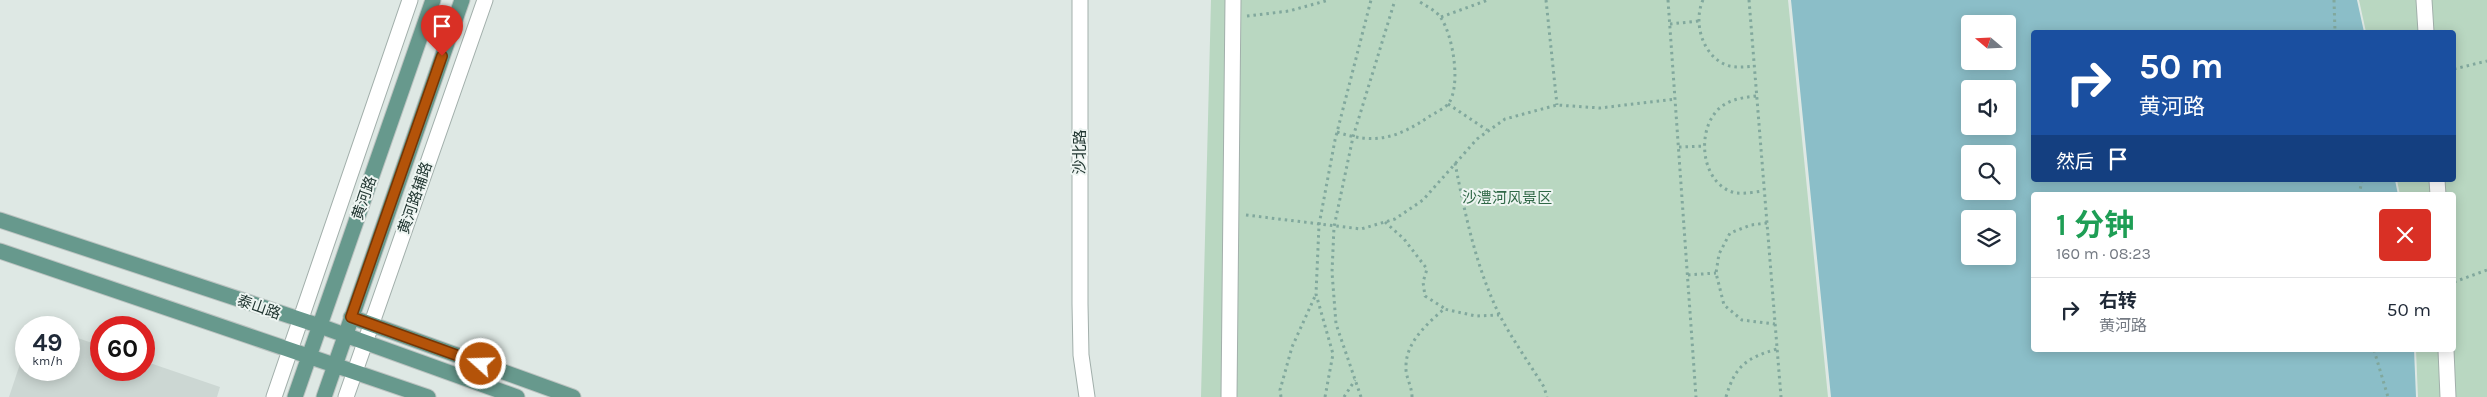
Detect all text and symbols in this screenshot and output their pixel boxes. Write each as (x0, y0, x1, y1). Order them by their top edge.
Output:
pin (421, 5, 463, 56)
icon: arrive (428, 12, 456, 40)
north arrow (1961, 15, 2016, 70)
map controls (1961, 15, 2016, 265)
text: 50 m (2139, 46, 2224, 87)
icon: right (2056, 50, 2121, 115)
button: sound (1961, 80, 2016, 135)
text: 黄河路 (2139, 94, 2205, 120)
street label: 沙北路 (1071, 129, 1089, 175)
button: search (1961, 145, 2016, 200)
icon: arrive (2104, 145, 2132, 173)
text: 然后 (2056, 151, 2094, 173)
street label: 黄河路辅路 (394, 160, 436, 236)
street label: 黄河路 (348, 174, 380, 222)
park label: 沙澧河风景区 (1462, 189, 1552, 207)
text: 1 分钟 (2056, 207, 2134, 243)
button: close (2379, 209, 2431, 261)
button: layers (1961, 210, 2016, 265)
text: 160 m · 08:23 (2056, 244, 2151, 263)
text: 右转 (2099, 290, 2137, 312)
street label: 泰山路 (235, 291, 283, 323)
icon: right (2056, 296, 2084, 324)
text: 50 m (2387, 299, 2431, 321)
speed limit sign: 60 (90, 316, 155, 381)
text: 黄河路 (2099, 316, 2147, 335)
text: 49 (32, 328, 63, 357)
position arrow (454, 337, 506, 389)
text: km/h (32, 354, 63, 368)

